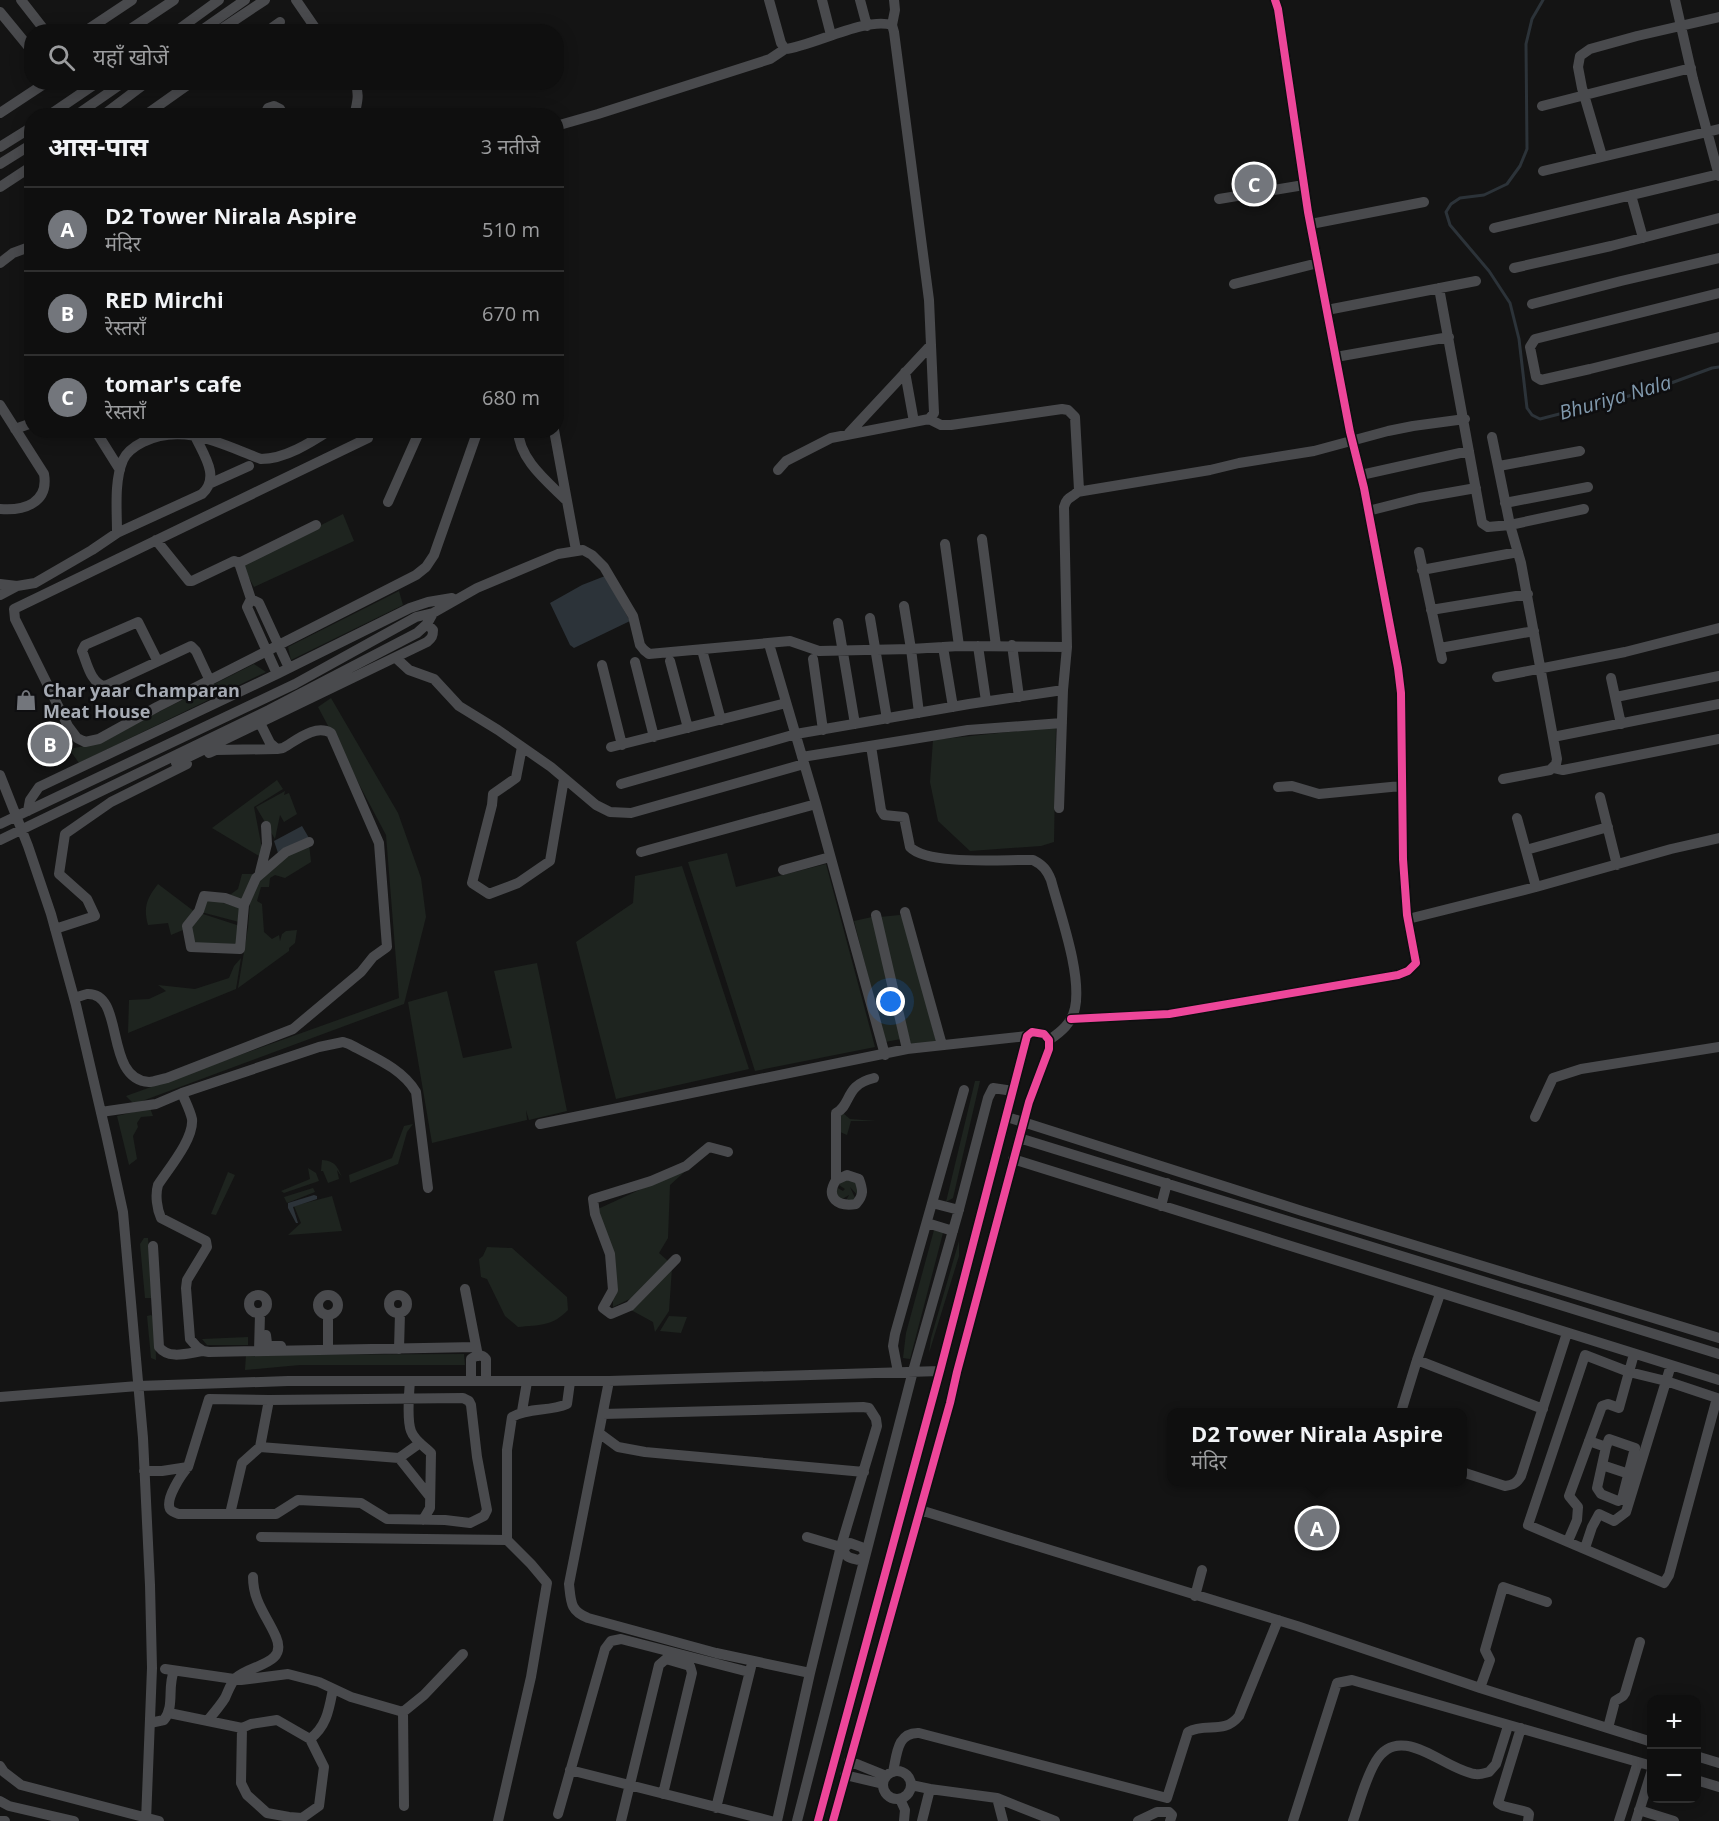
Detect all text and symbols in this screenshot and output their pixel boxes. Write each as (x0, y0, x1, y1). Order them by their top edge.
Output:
search box (24, 24, 564, 90)
icon: search (45, 41, 78, 74)
text: यहाँ खोजें (93, 41, 169, 71)
text: आस-पास (48, 128, 148, 164)
text: 3 नतीजे (481, 133, 540, 160)
pin: C (1234, 162, 1274, 207)
text: D2 Tower Nirala Aspire (105, 200, 357, 230)
text: A (61, 216, 74, 243)
text: 510 m (482, 216, 540, 243)
text: मंदिर (105, 230, 141, 257)
text: RED Mirchi (105, 284, 224, 314)
text: B (61, 300, 74, 327)
text: 670 m (482, 300, 540, 327)
text: रेस्तराँ (105, 314, 146, 341)
text: tomar's cafe (105, 368, 242, 398)
water label: Bhuriya Nala (1556, 368, 1674, 426)
text: C (61, 384, 74, 411)
text: 680 m (482, 384, 540, 411)
text: रेस्तराँ (105, 398, 146, 425)
place label: Char yaar Champaran Meat House (43, 678, 240, 723)
shop icon: Char yaar Champaran Meat House (14, 688, 38, 712)
pin: B (31, 722, 70, 766)
your location (876, 987, 905, 1016)
popup (1167, 1408, 1467, 1486)
text: D2 Tower Nirala Aspire (1191, 1418, 1443, 1448)
text: मंदिर (1191, 1448, 1227, 1475)
pin: A (1298, 1506, 1336, 1550)
map controls (1647, 1695, 1701, 1803)
button: + (1647, 1695, 1701, 1749)
button: − (1647, 1749, 1701, 1803)

